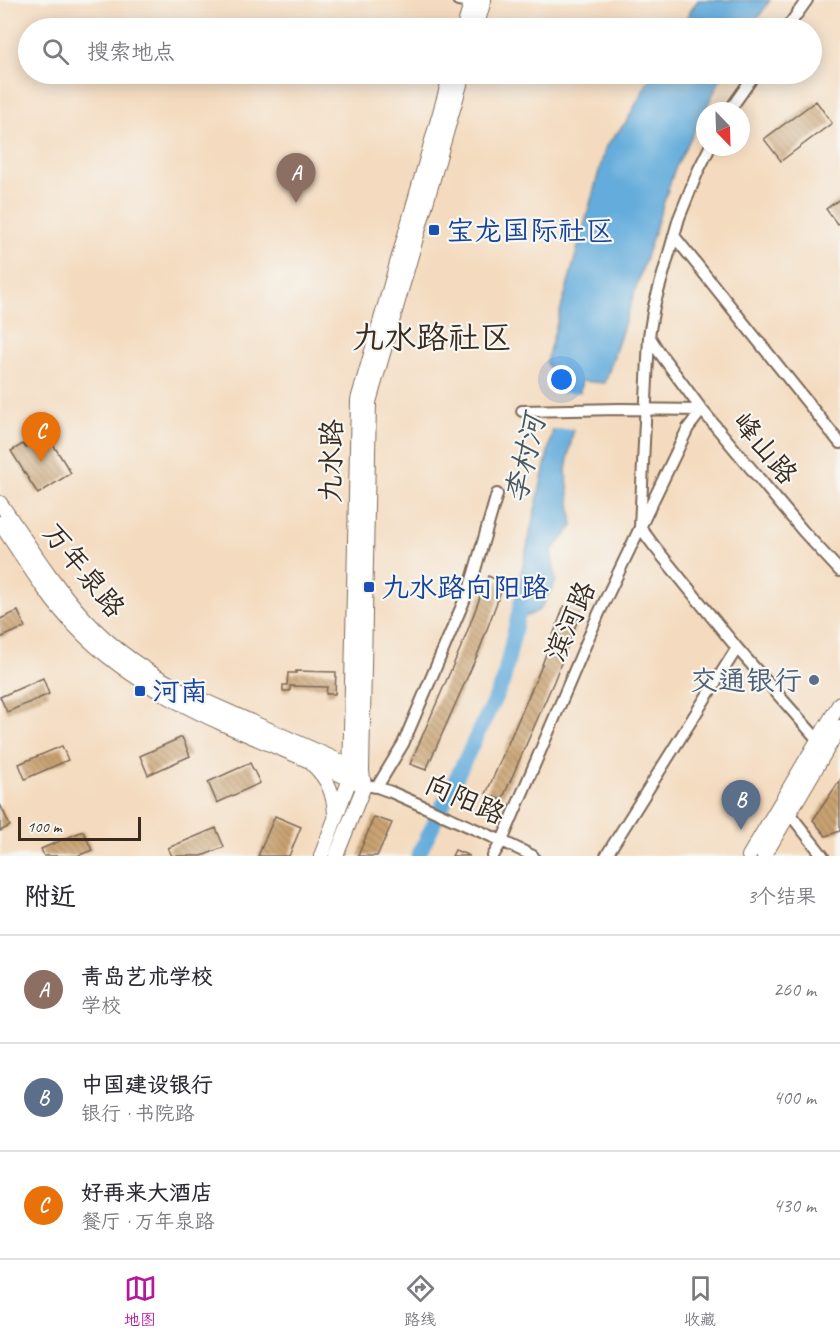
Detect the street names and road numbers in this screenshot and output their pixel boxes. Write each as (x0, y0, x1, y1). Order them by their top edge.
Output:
street label: 峰山路 (725, 405, 805, 491)
street label: 九水路 (313, 419, 349, 503)
street label: 万年泉路 (35, 515, 133, 625)
street label: 滨河路 (537, 576, 603, 666)
street label: 向阳路 (420, 766, 510, 832)

